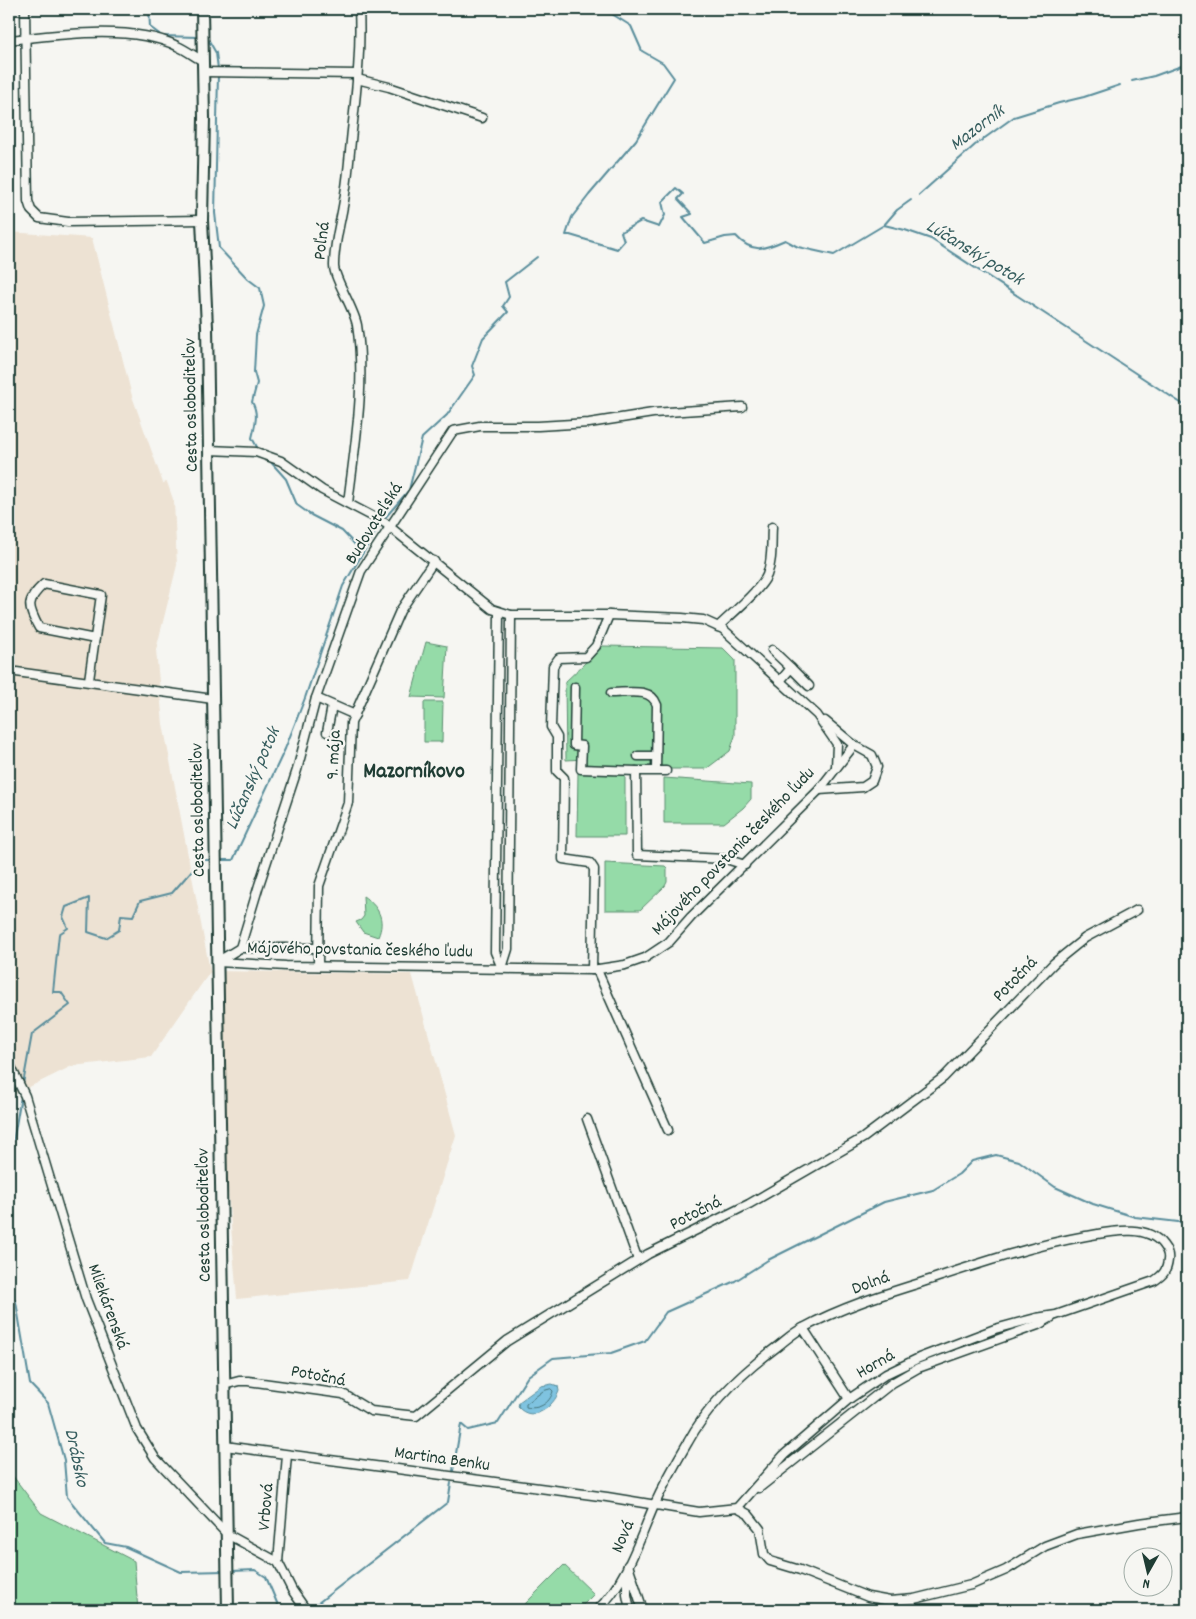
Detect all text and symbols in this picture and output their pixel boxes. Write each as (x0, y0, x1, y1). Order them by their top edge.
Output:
water label: Mazorník (945, 98, 1013, 159)
water label: Lúčanský potok (920, 214, 1030, 295)
street label: Poľná (308, 220, 338, 262)
street label: Cesta osloboditeľov (178, 337, 206, 472)
street label: Budovateľská (340, 478, 410, 570)
water label: Lúčanský potok (219, 721, 290, 835)
street label: 9. mája (321, 729, 349, 781)
street label: Cesta osloboditeľov (185, 742, 213, 877)
district label: Mazorníkovo (363, 757, 465, 788)
street label: Májového povstania českého ľudu (647, 762, 821, 942)
street label: Májového povstania českého ľudu (247, 937, 473, 965)
street label: Potočná (988, 951, 1044, 1009)
street label: Cesta osloboditeľov (191, 1147, 219, 1282)
street label: Potočná (666, 1190, 726, 1238)
street label: Mliekárenská (80, 1261, 134, 1353)
street label: Dolná (848, 1266, 894, 1302)
street label: Horná (852, 1344, 900, 1386)
street label: Potočná (288, 1359, 348, 1395)
water label: Drábsko (56, 1426, 95, 1491)
street label: Martina Benku (393, 1441, 491, 1479)
street label: Vrbová (252, 1482, 282, 1532)
street label: Nová (606, 1517, 642, 1557)
north arrow (1124, 1546, 1174, 1596)
text: N (1142, 1572, 1151, 1593)

